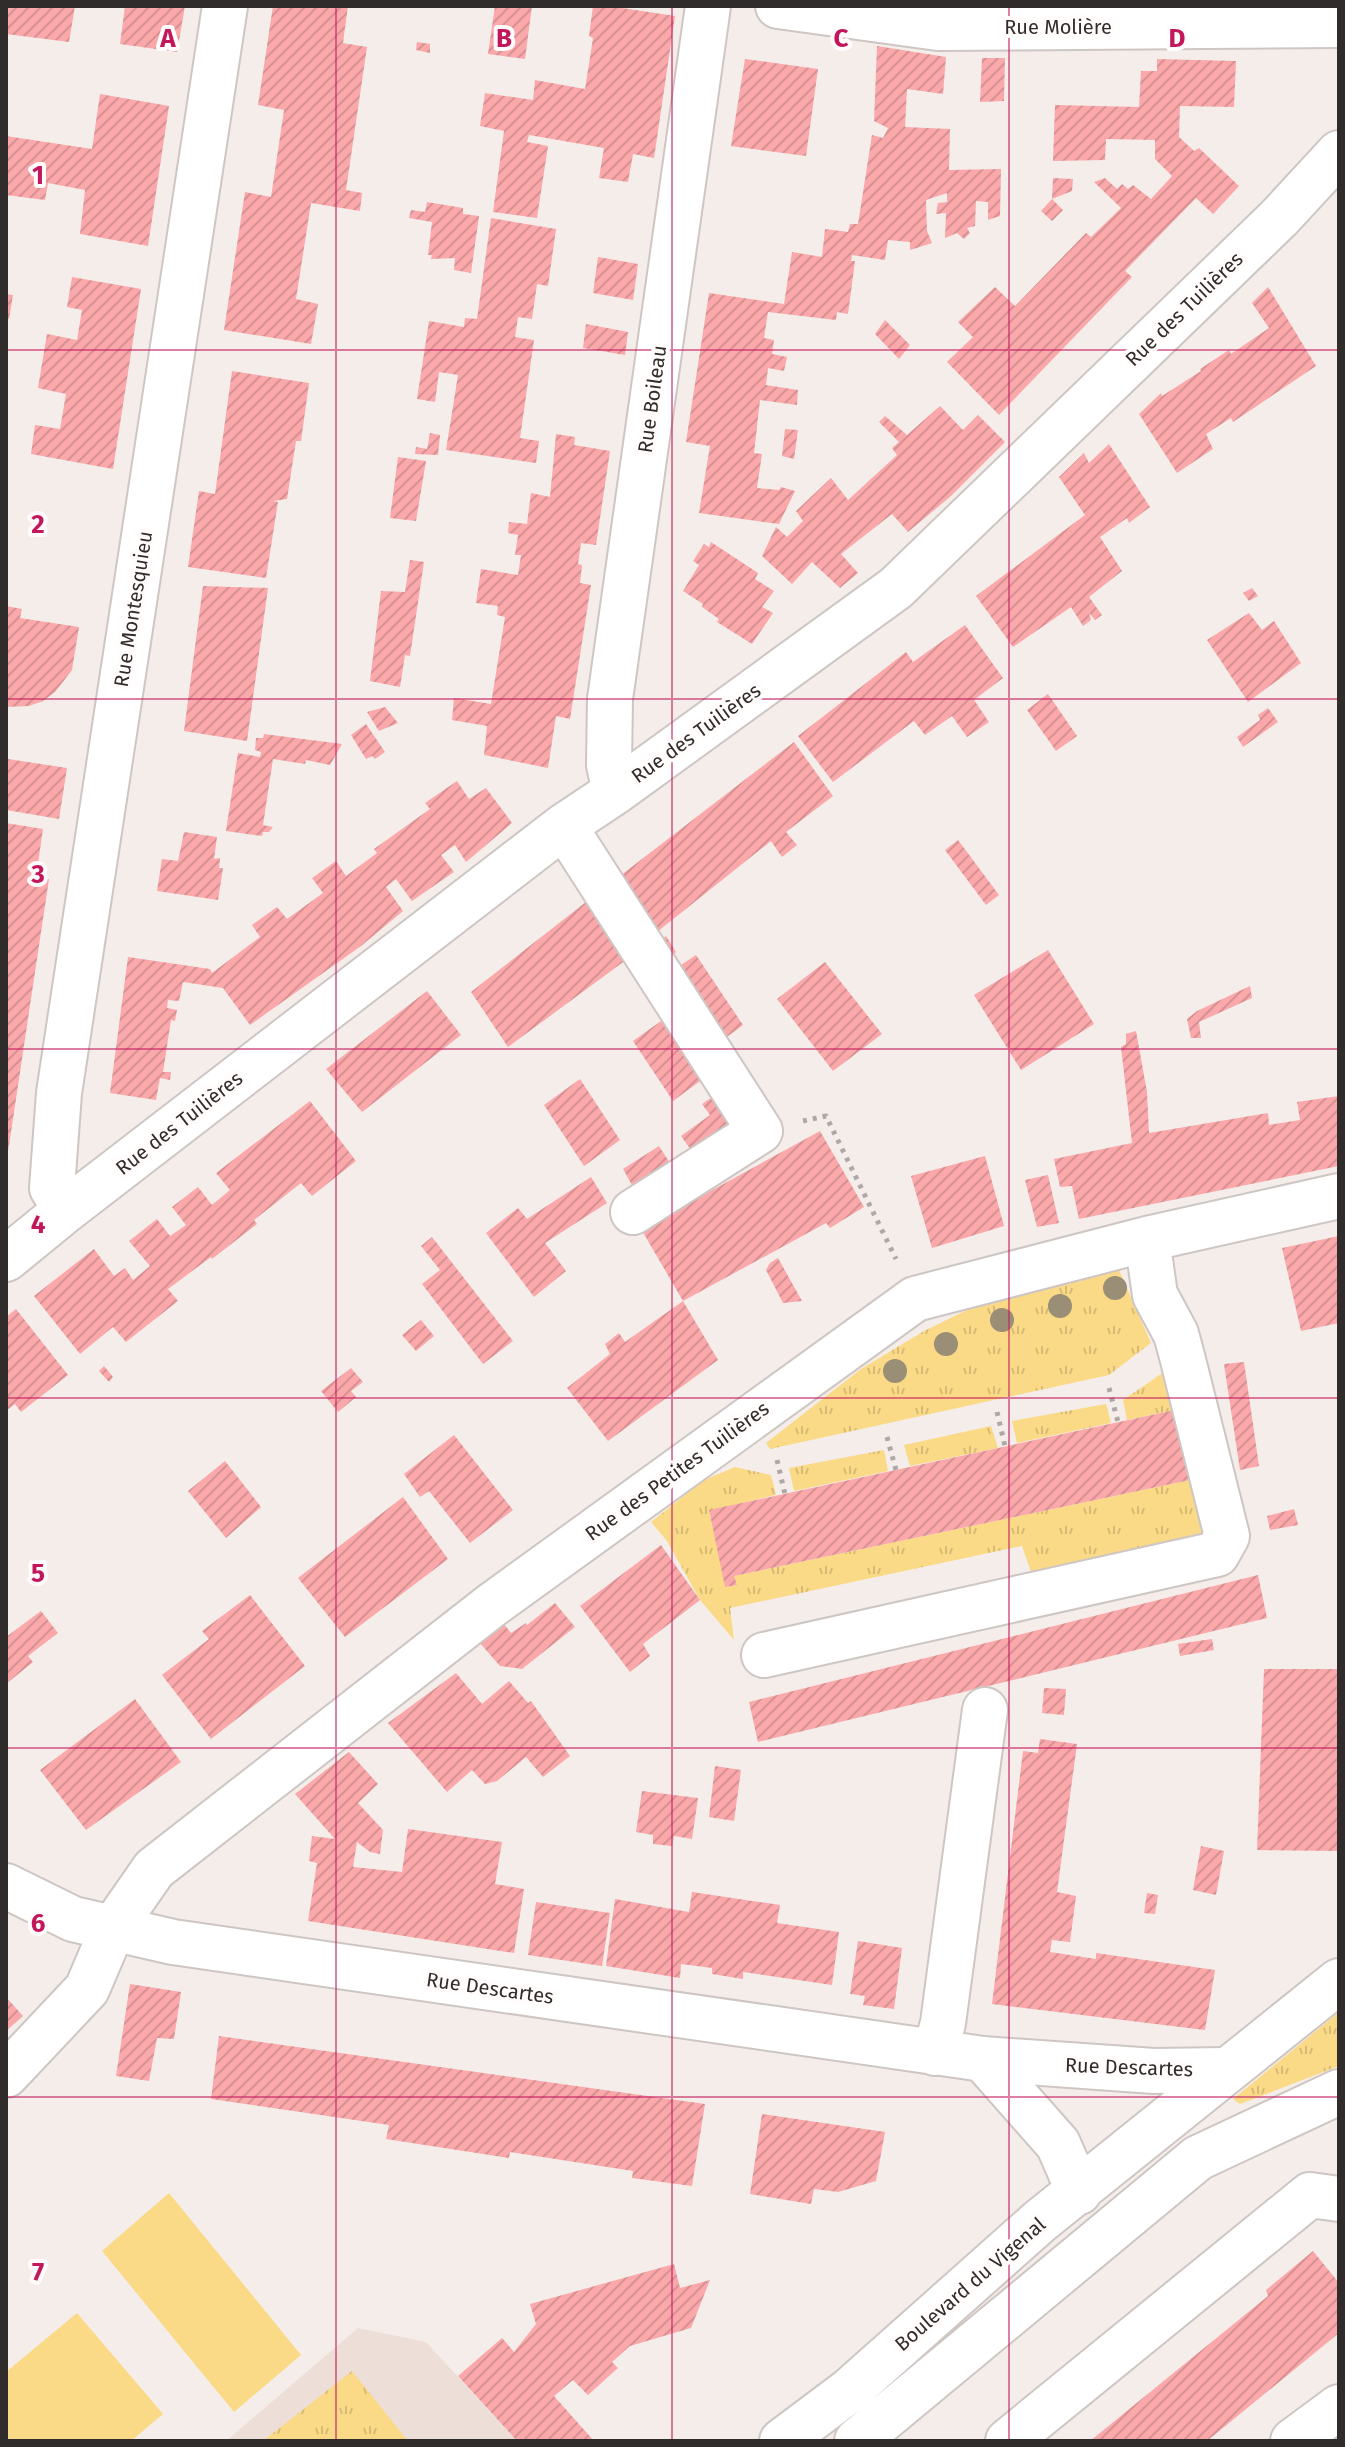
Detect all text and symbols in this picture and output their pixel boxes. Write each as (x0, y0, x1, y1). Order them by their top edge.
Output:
street label: Rue Molière (1004, 15, 1112, 39)
text: A (159, 23, 176, 54)
text: B (496, 23, 512, 54)
text: C (834, 23, 849, 54)
text: D (1169, 23, 1186, 54)
text: 1 (32, 160, 44, 191)
street label: Rue des Tuilières (1120, 247, 1248, 371)
street label: Rue Boileau (633, 344, 671, 454)
text: 2 (31, 509, 45, 540)
street label: Rue Montesquieu (109, 529, 157, 689)
street label: Rue des Tuilières (627, 678, 765, 788)
text: 3 (30, 859, 45, 890)
street label: Rue des Tuilières (111, 1066, 247, 1180)
text: 4 (31, 1209, 46, 1240)
street label: Rue des Petites Tuilières (580, 1396, 774, 1546)
text: 5 (31, 1558, 45, 1589)
text: 6 (31, 1908, 46, 1939)
street label: Rue Descartes (425, 1967, 555, 2009)
street label: Rue Descartes (1065, 2053, 1193, 2081)
street label: Boulevard du Vigenal (890, 2212, 1050, 2356)
text: 7 (32, 2257, 44, 2288)

